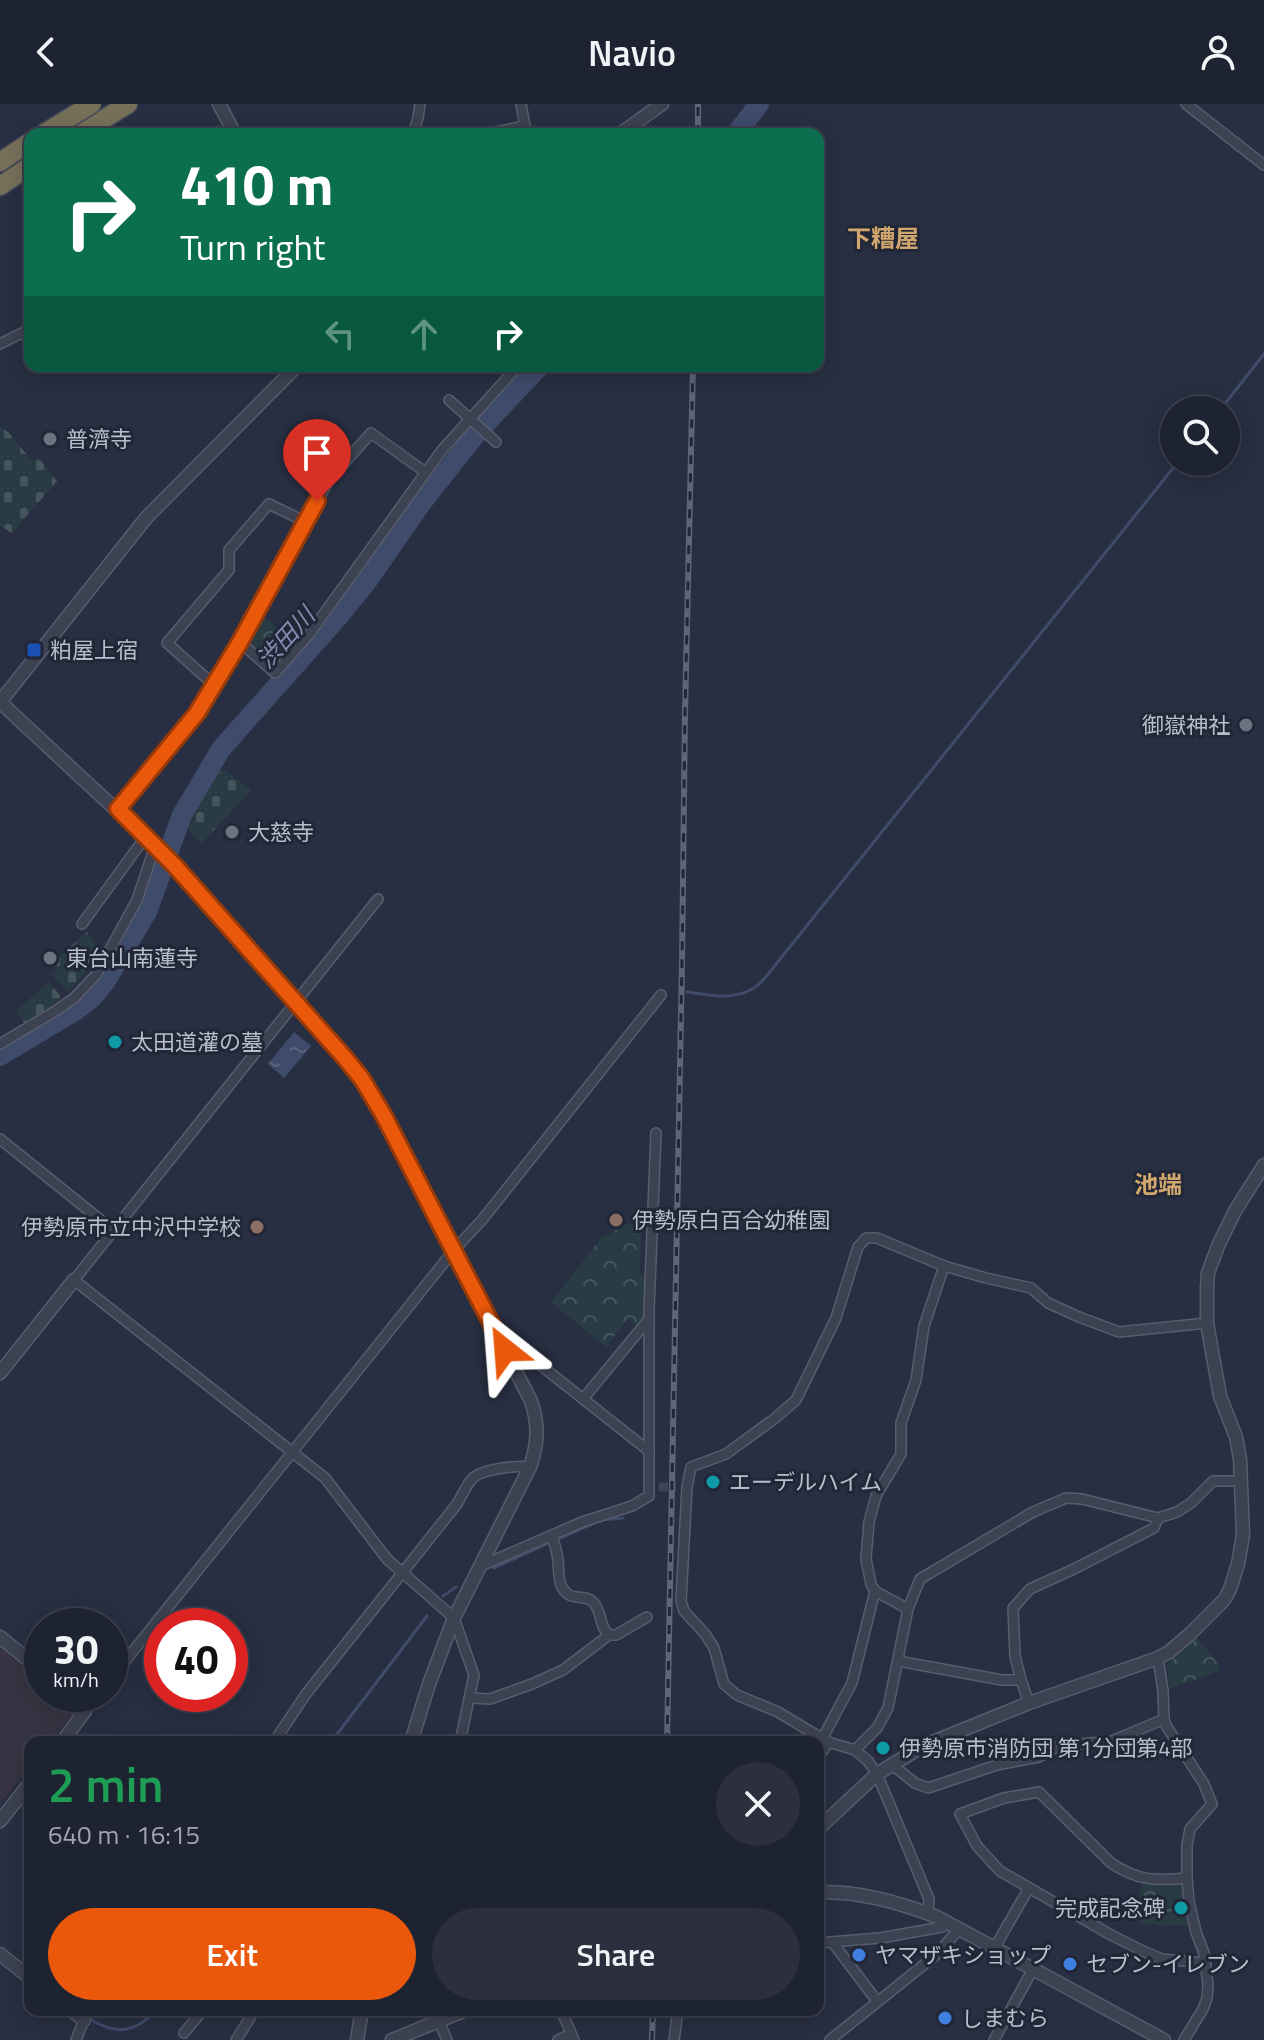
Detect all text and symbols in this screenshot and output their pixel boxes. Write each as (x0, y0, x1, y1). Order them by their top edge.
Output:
text: Navio (588, 25, 676, 80)
icon: back (24, 30, 68, 74)
icon: person (1196, 30, 1240, 74)
text: 410 m (180, 142, 333, 227)
icon: right (48, 160, 152, 264)
text: Turn right (180, 219, 325, 274)
district label: 下糟屋 (847, 220, 919, 256)
icon: left (318, 312, 362, 356)
icon: ahead (402, 312, 446, 356)
icon: right (486, 312, 530, 356)
map controls (1160, 396, 1240, 476)
button: search (1160, 396, 1240, 476)
pin (283, 419, 351, 501)
place label: 普濟寺 (66, 422, 132, 456)
marker: 普濟寺 (41, 430, 59, 448)
icon: arrive (295, 431, 339, 475)
water label: 渋田川 (248, 596, 325, 676)
place label: 粕屋上宿 (50, 633, 138, 667)
marker: 粕屋上宿 (25, 641, 43, 659)
place label: 御嶽神社 (1142, 708, 1230, 742)
marker: 御嶽神社 (1237, 716, 1255, 734)
place label: 大慈寺 (248, 815, 314, 849)
marker: 大慈寺 (223, 823, 241, 841)
place label: 東台山南蓮寺 (66, 941, 198, 975)
marker: 東台山南蓮寺 (41, 949, 59, 967)
place label: 太田道灌の墓 (131, 1025, 263, 1059)
marker: 太田道灌の墓 (106, 1033, 124, 1051)
district label: 池端 (1134, 1166, 1182, 1202)
place label: 伊勢原白百合幼稚園 (632, 1203, 830, 1237)
place label: 伊勢原市立中沢中学校 (21, 1210, 241, 1244)
marker: 伊勢原白百合幼稚園 (607, 1211, 625, 1229)
marker: 伊勢原市立中沢中学校 (248, 1218, 266, 1236)
position arrow (463, 1308, 547, 1392)
place label: エーデルハイム (729, 1465, 882, 1499)
marker: エーデルハイム (704, 1473, 722, 1491)
speed limit sign: 40 (144, 1608, 248, 1712)
text: 30 (54, 1619, 98, 1680)
text: km/h (53, 1664, 99, 1695)
place label: 伊勢原市消防団 第1分団第4部 (899, 1731, 1192, 1765)
marker: 伊勢原市消防団 第1分団第4部 (874, 1739, 892, 1757)
text: 2 min (48, 1748, 163, 1821)
button: close (716, 1762, 800, 1846)
text: 640 m · 16:15 (48, 1815, 200, 1854)
place label: 完成記念碑 (1055, 1891, 1165, 1925)
marker: 完成記念碑 (1172, 1899, 1190, 1917)
button: Exit (48, 1908, 416, 2000)
button: Share (432, 1908, 800, 2000)
place label: ヤマザキショップ (875, 1938, 1051, 1972)
marker: ヤマザキショップ (850, 1946, 868, 1964)
place label: セブン-イレブン (1086, 1947, 1250, 1981)
marker: セブン-イレブン (1061, 1955, 1079, 1973)
place label: しまむら (961, 2001, 1049, 2035)
marker: しまむら (936, 2009, 954, 2027)

